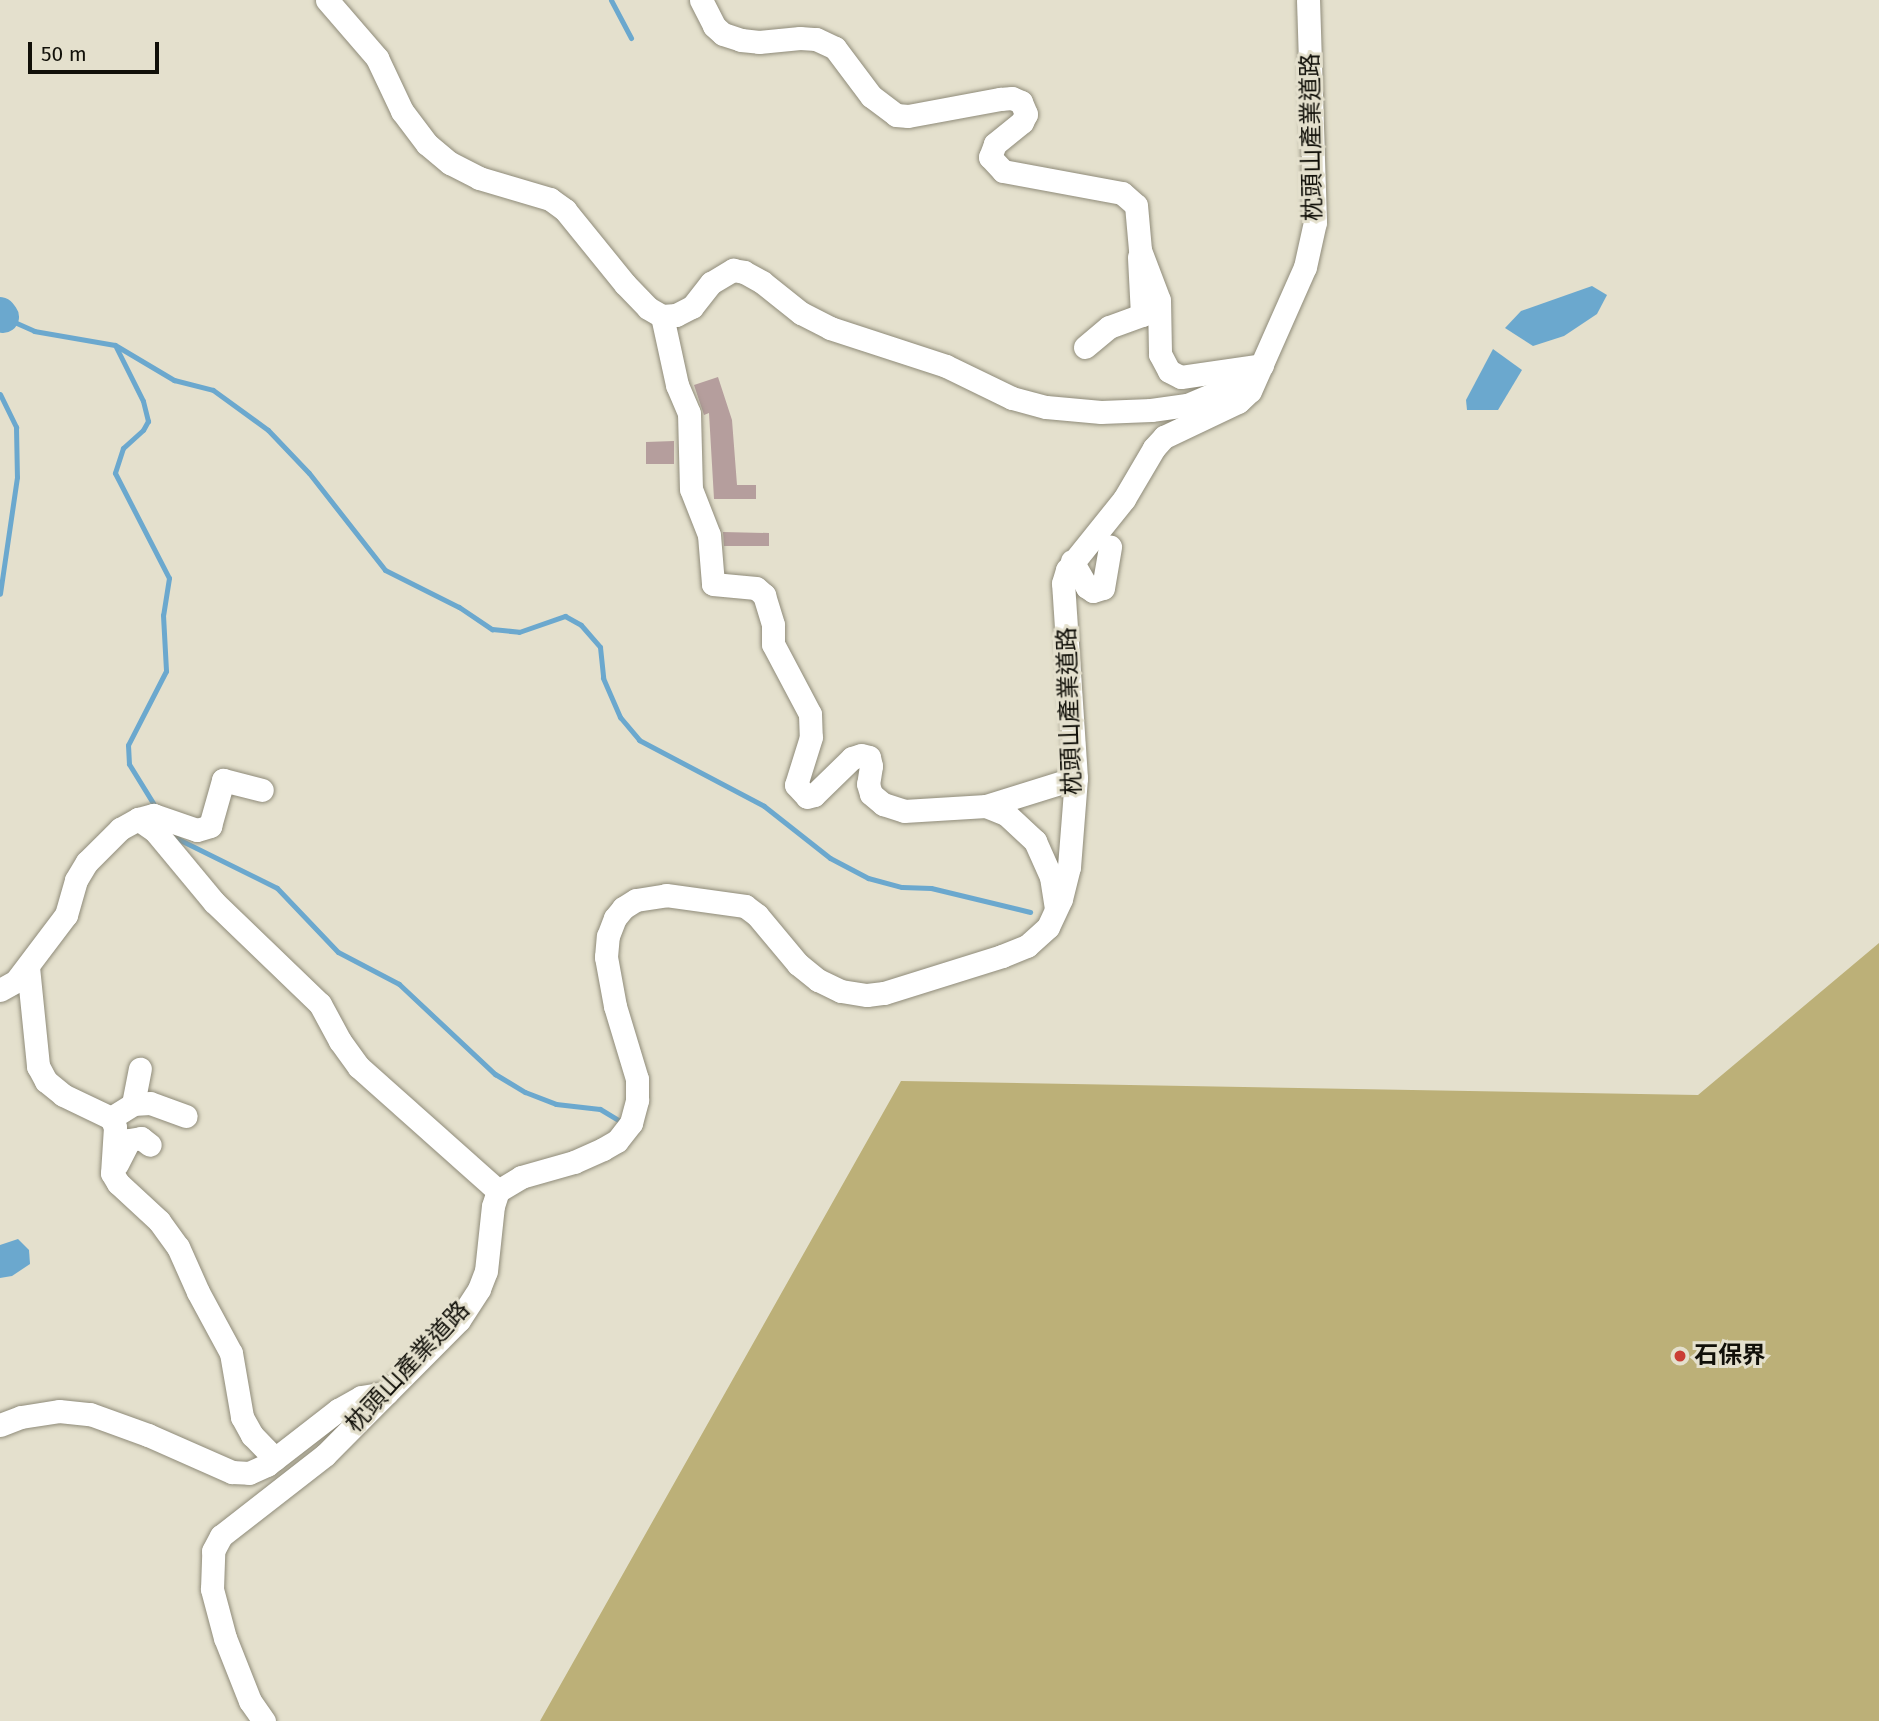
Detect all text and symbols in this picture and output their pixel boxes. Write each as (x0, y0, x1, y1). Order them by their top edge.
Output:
scale bar (32, 28, 163, 72)
text: 50 m (41, 41, 87, 67)
street label: 枕頭山產業道路 (1296, 53, 1328, 221)
street label: 枕頭山產業道路 (1053, 627, 1087, 795)
street label: 枕頭山產業道路 (340, 1296, 476, 1438)
place label: 石保界 (1694, 1342, 1766, 1370)
marker: 石保界 (1672, 1348, 1688, 1364)

